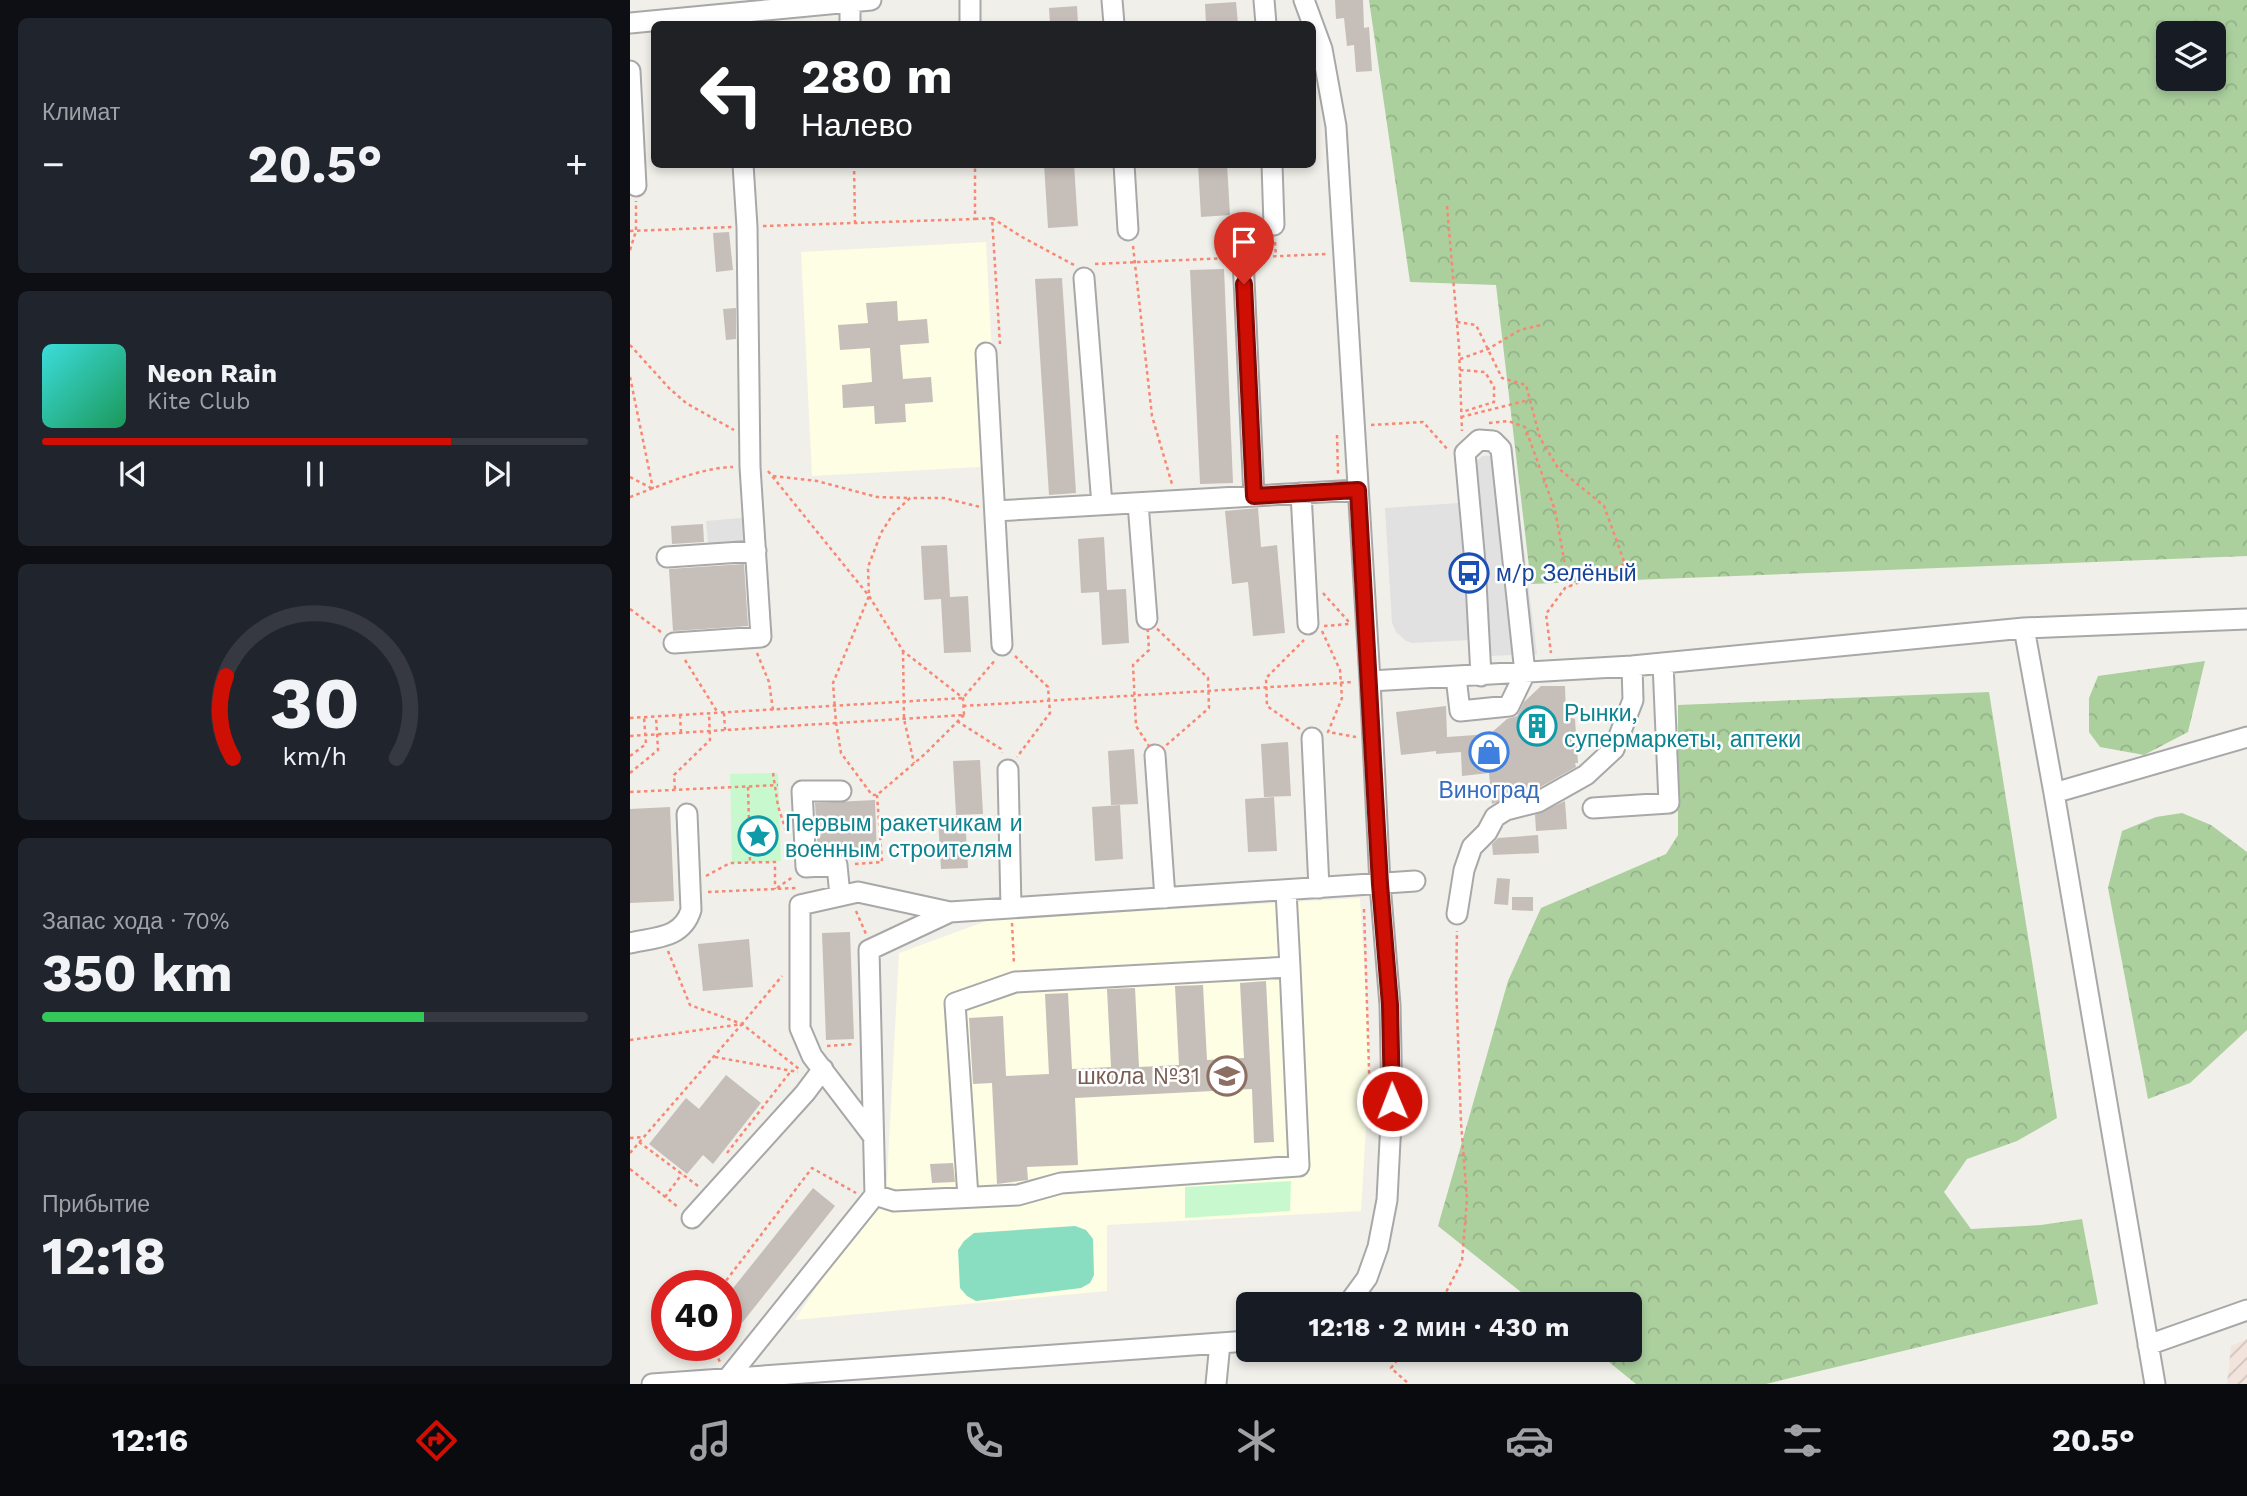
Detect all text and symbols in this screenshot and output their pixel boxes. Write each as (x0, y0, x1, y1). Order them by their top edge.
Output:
map controls (2156, 21, 2226, 91)
button: layers (2156, 21, 2226, 91)
text: 280 m (801, 47, 953, 105)
icon: left (686, 49, 777, 140)
text: Климат (42, 99, 120, 126)
text: Налево (801, 106, 913, 144)
text: 20.5° (247, 134, 383, 195)
text: − (42, 142, 65, 186)
text: + (565, 142, 588, 186)
pin (1214, 212, 1274, 284)
icon: arrive (1225, 223, 1263, 261)
text: Neon Rain (147, 358, 277, 388)
text: Kite Club (147, 388, 250, 415)
icon: previous (114, 455, 152, 493)
icon: pause (296, 455, 334, 493)
icon: next (478, 455, 516, 493)
bus stop icon: м/р Зелёный (1448, 552, 1490, 594)
place label: м/р Зелёный (1496, 560, 1637, 587)
text: 30 (270, 660, 360, 746)
place label: Рынки, супермаркеты, аптеки (1564, 700, 1801, 753)
building icon: Рынки, супермаркеты, аптеки (1516, 705, 1558, 747)
shop icon: Виноград (1468, 731, 1510, 773)
text: km/h (283, 742, 347, 771)
place label: Виноград (1438, 777, 1540, 804)
place label: Первым ракетчикам и военным строителям (785, 810, 1023, 863)
place icon: Первым ракетчикам и военным строителям (737, 815, 779, 857)
text: Запас хода · 70% (42, 908, 229, 935)
text: 350 km (42, 943, 233, 1004)
school or university icon: школа №31 (1206, 1055, 1248, 1097)
place label: школа №31 (1077, 1063, 1200, 1090)
position arrow (1355, 1064, 1429, 1138)
text: Прибытие (42, 1191, 150, 1218)
text: 12:18 (42, 1226, 166, 1287)
speed limit sign: 40 (651, 1270, 742, 1361)
text: 12:18 · 2 мин · 430 m (1309, 1312, 1569, 1342)
icon: directions (412, 1416, 461, 1465)
icon: music (686, 1416, 735, 1465)
icon: phone (959, 1416, 1008, 1465)
icon: climate (1232, 1416, 1281, 1465)
icon: car (1505, 1416, 1554, 1465)
icon: filters (1778, 1416, 1827, 1465)
text: 12:16 (112, 1421, 188, 1459)
text: 20.5° (2052, 1421, 2135, 1459)

